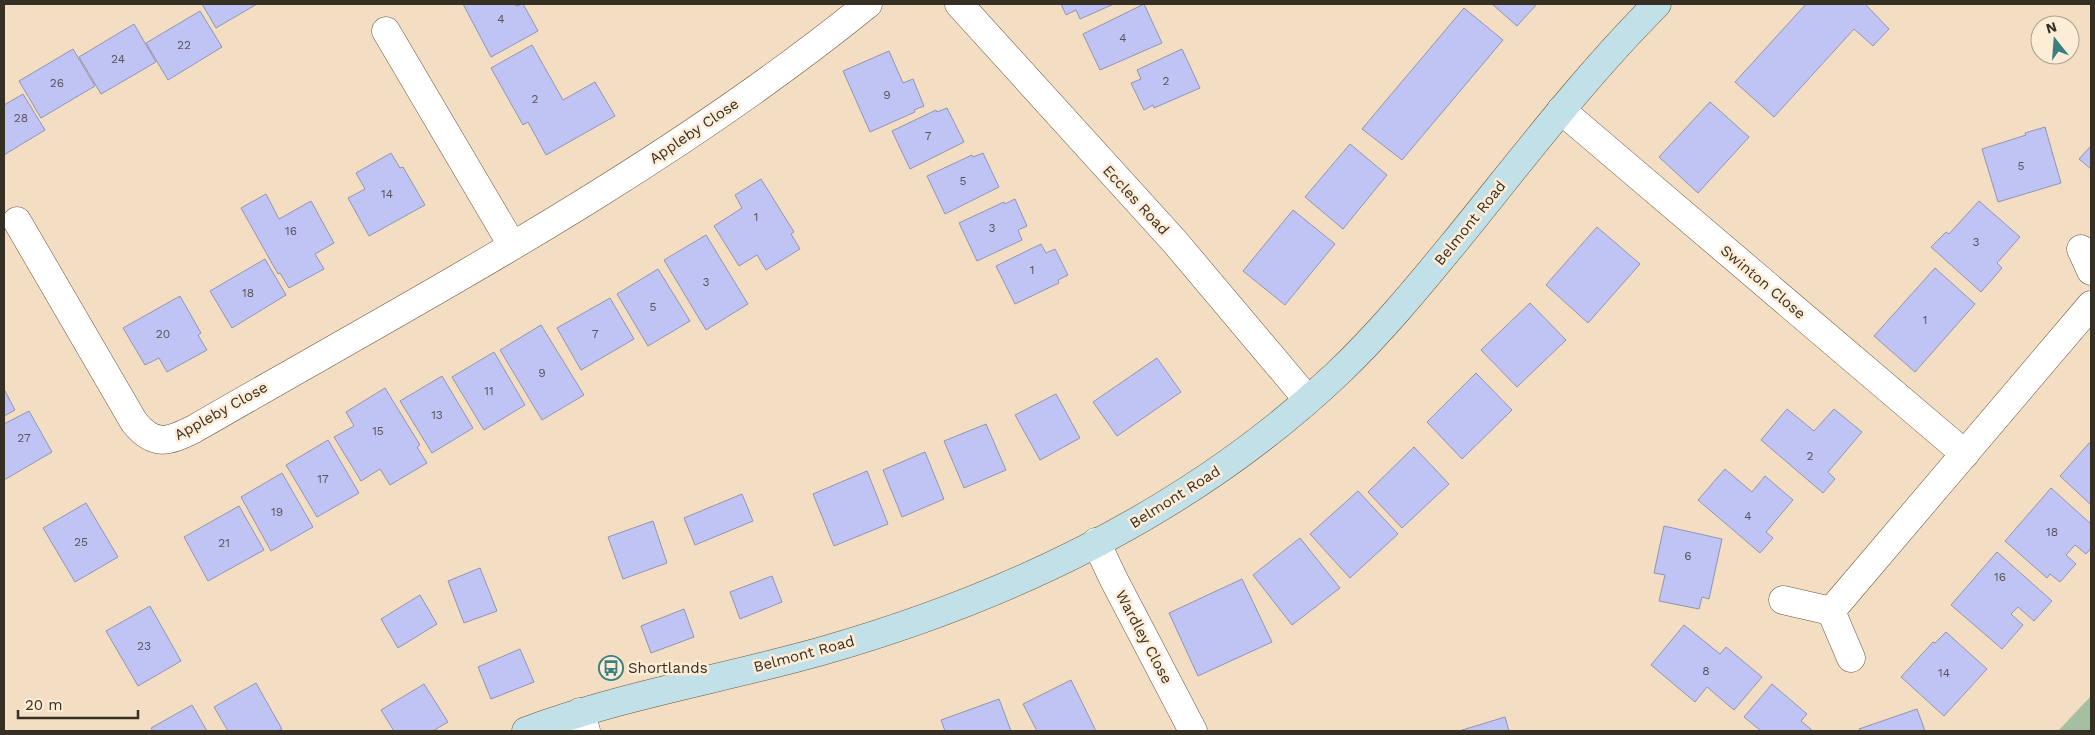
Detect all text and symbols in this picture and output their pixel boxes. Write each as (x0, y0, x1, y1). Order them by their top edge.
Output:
house number: 4 (497, 12, 505, 26)
north arrow (2030, 15, 2080, 65)
text: N (2044, 18, 2058, 37)
house number: 4 (1119, 31, 1127, 45)
house number: 22 (177, 38, 191, 52)
house number: 24 (111, 52, 125, 66)
house number: 2 (1163, 74, 1170, 88)
house number: 26 (50, 76, 64, 90)
house number: 9 (883, 88, 891, 102)
house number: 2 (532, 92, 539, 106)
street label: Appleby Close (646, 94, 742, 168)
house number: 28 (14, 111, 28, 125)
house number: 7 (925, 129, 932, 143)
house number: 5 (2018, 159, 2025, 173)
street label: Eccles Road (1099, 161, 1173, 239)
house number: 5 (960, 174, 967, 188)
street label: Belmont Road (1430, 177, 1510, 269)
house number: 14 (381, 187, 393, 201)
house number: 1 (754, 210, 758, 224)
house number: 3 (989, 221, 996, 235)
house number: 16 (285, 224, 297, 238)
house number: 3 (1973, 235, 1980, 249)
street label: Swinton Close (1717, 241, 1809, 323)
house number: 1 (1030, 263, 1034, 277)
house number: 3 (703, 275, 710, 289)
house number: 18 (242, 286, 254, 300)
house number: 5 (650, 300, 657, 314)
house number: 1 (1923, 313, 1927, 327)
house number: 20 (156, 327, 170, 341)
house number: 7 (592, 327, 599, 341)
house number: 9 (538, 366, 546, 380)
street label: Appleby Close (171, 378, 271, 444)
house number: 11 (484, 384, 494, 398)
house number: 13 (431, 408, 443, 422)
house number: 15 (372, 424, 384, 438)
house number: 27 (17, 431, 31, 445)
house number: 2 (1807, 449, 1814, 463)
street label: Belmont Road (1126, 462, 1224, 532)
house number: 17 (317, 472, 329, 486)
house number: 19 (271, 505, 283, 519)
house number: 4 (1744, 509, 1752, 523)
house number: 18 (2046, 525, 2058, 539)
house number: 25 (74, 535, 88, 549)
house number: 21 (218, 536, 230, 550)
house number: 6 (1684, 549, 1692, 563)
house number: 16 (1994, 570, 2006, 584)
street label: Wardley Close (1112, 587, 1176, 687)
street label: Belmont Road (752, 632, 856, 676)
house number: 23 (137, 639, 151, 653)
bus stop icon: Shortlands (598, 655, 624, 681)
place label: Shortlands (628, 659, 708, 677)
house number: 8 (1702, 664, 1710, 678)
house number: 14 (1938, 666, 1950, 680)
scale bar (18, 688, 138, 720)
text: 20 m (25, 696, 63, 714)

